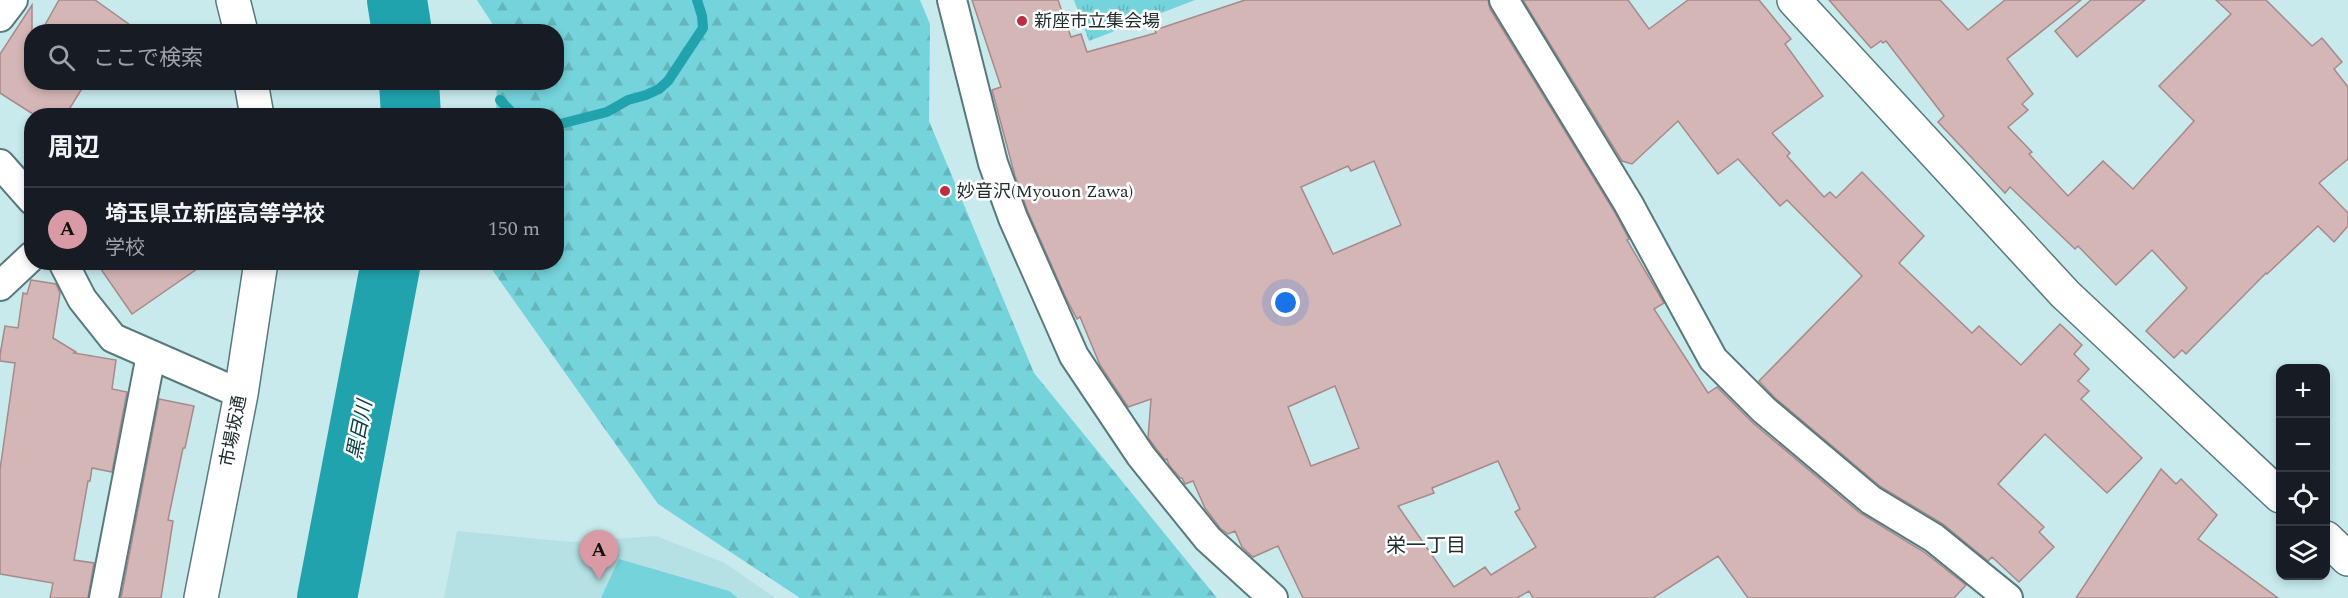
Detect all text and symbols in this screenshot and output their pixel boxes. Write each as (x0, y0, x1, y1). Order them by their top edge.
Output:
place label: 新座市立集会場 (1034, 8, 1160, 35)
marker: 新座市立集会場 (1015, 14, 1029, 28)
search box (24, 24, 564, 90)
icon: search (45, 41, 78, 74)
text: ここで検索 (93, 42, 203, 75)
text: 周辺 (48, 128, 100, 168)
place label: 妙音沢(Myouon Zawa) (957, 178, 1133, 205)
marker: 妙音沢(Myouon Zawa) (938, 184, 952, 198)
text: 埼玉県立新座高等学校 (105, 198, 325, 231)
text: A (60, 214, 75, 244)
text: 150 m (488, 214, 540, 244)
text: 学校 (105, 233, 145, 263)
your location (1271, 288, 1300, 317)
map controls (2276, 364, 2330, 580)
button: + (2276, 364, 2330, 418)
street label: 市場坂通 (213, 393, 254, 469)
water label: 黒目川 (340, 396, 381, 463)
button: − (2276, 418, 2330, 472)
button: locate (2276, 472, 2330, 526)
button: layers (2276, 526, 2330, 580)
pin: A (580, 530, 618, 580)
district label: 栄一丁目 (1386, 531, 1466, 561)

